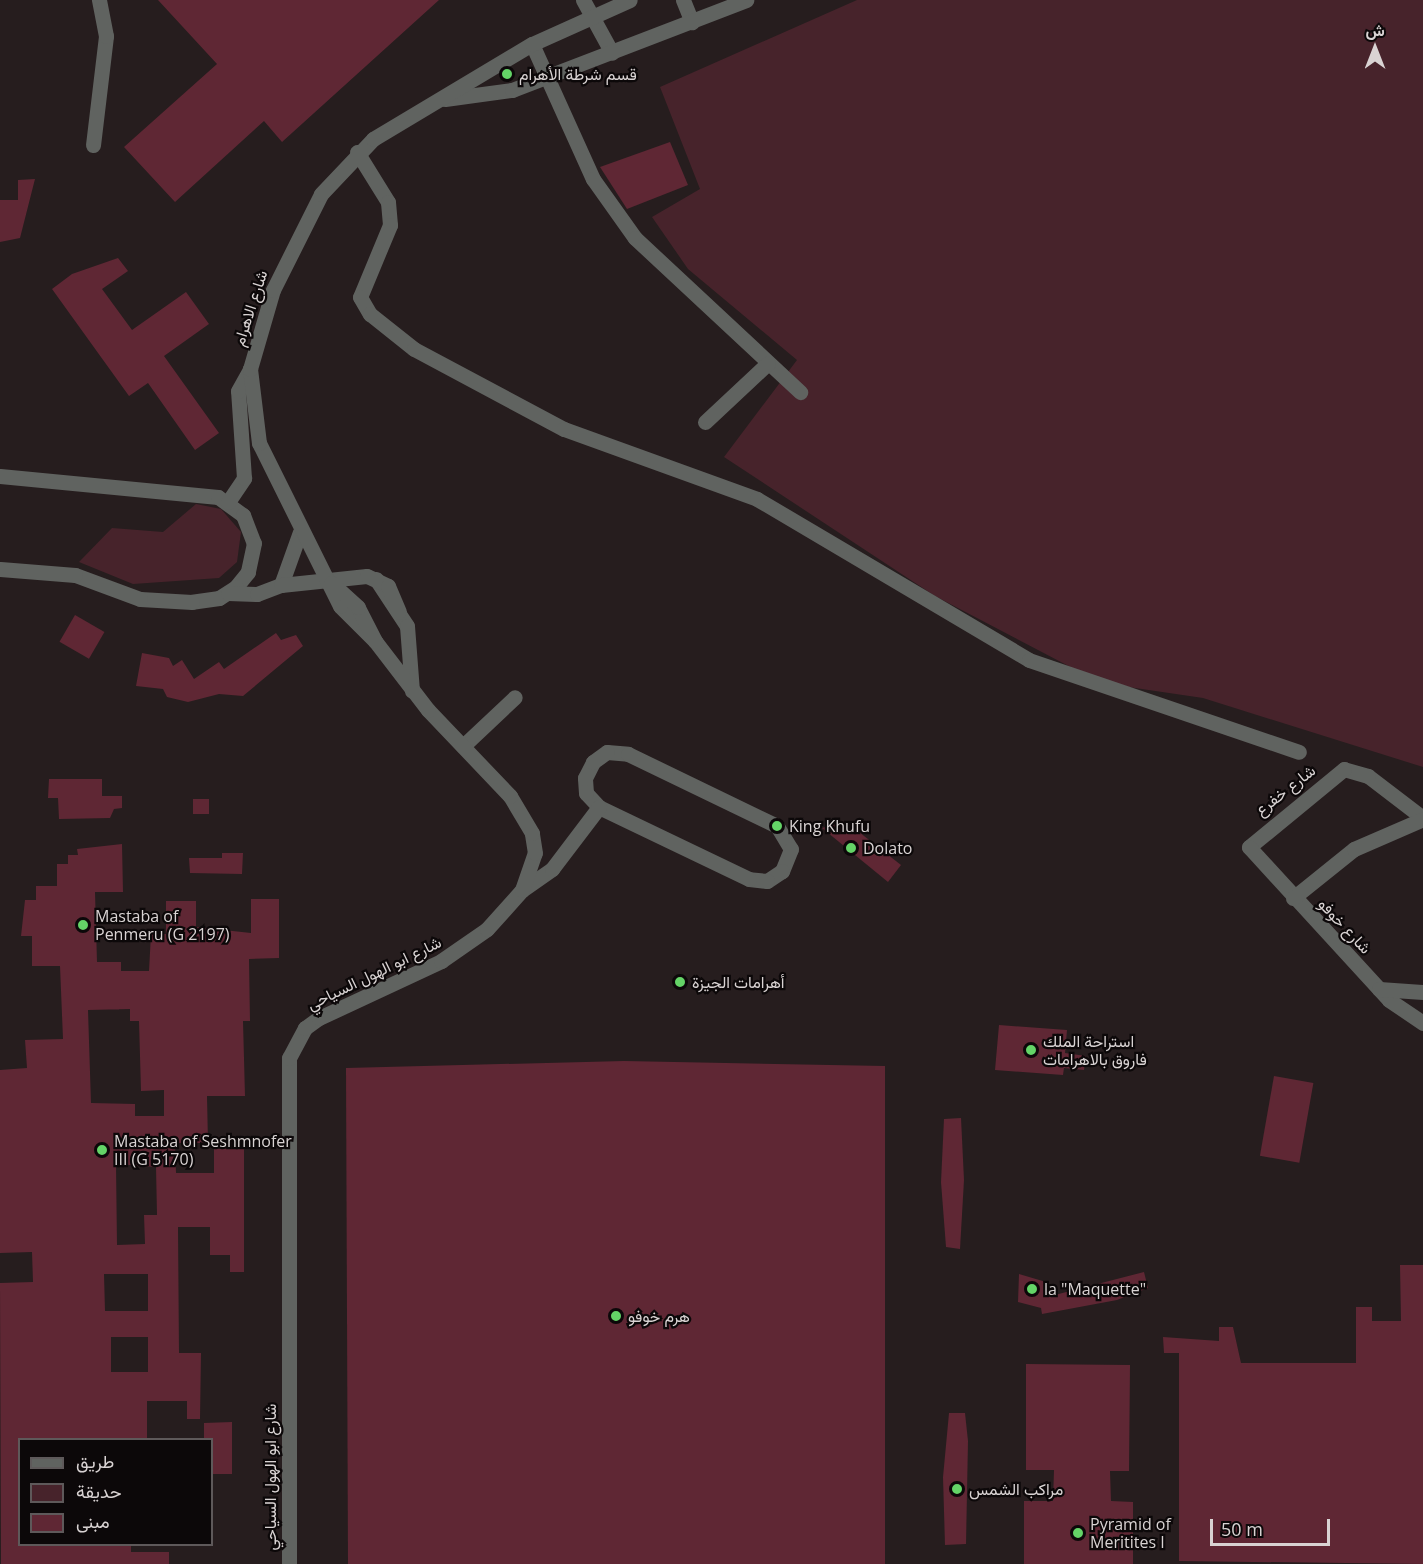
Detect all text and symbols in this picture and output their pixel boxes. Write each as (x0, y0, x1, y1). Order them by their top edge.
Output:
north arrow (1345, 18, 1405, 78)
text: ش (1365, 19, 1385, 41)
place label: قسم شرطة الأهرام (519, 64, 637, 84)
marker: قسم شرطة الأهرام (500, 67, 514, 81)
street label: شارع الاهرام (229, 268, 271, 348)
street label: شارع خفرع (1251, 761, 1319, 819)
place label: King Khufu (789, 816, 870, 836)
marker: King Khufu (770, 819, 784, 833)
place label: Dolato (863, 838, 912, 858)
marker: Dolato (844, 841, 858, 855)
street label: شارع خوفو (1315, 894, 1375, 958)
place label: Mastaba of Penmeru (G 2197) (95, 906, 230, 944)
marker: Mastaba of Penmeru (G 2197) (76, 918, 90, 932)
street label: شارع ابو الهول السياحي (304, 932, 444, 1014)
place label: أهرامات الجيزة (692, 972, 784, 992)
marker: أهرامات الجيزة (673, 975, 687, 989)
place label: استراحة الملك فاروق بالاهرامات (1043, 1031, 1147, 1069)
marker: استراحة الملك فاروق بالاهرامات (1024, 1043, 1038, 1057)
place label: Mastaba of Seshmnofer III (G 5170) (114, 1131, 292, 1169)
marker: Mastaba of Seshmnofer III (G 5170) (95, 1143, 109, 1157)
place label: la "Maquette" (1044, 1279, 1146, 1299)
marker: la "Maquette" (1025, 1282, 1039, 1296)
place label: هرم خوفو (628, 1306, 690, 1326)
marker: هرم خوفو (609, 1309, 623, 1323)
street label: شارع ابو الهول السياحي (260, 1404, 280, 1550)
legend (18, 1438, 213, 1546)
text: طريق (76, 1449, 114, 1473)
text: حديقة (76, 1479, 122, 1503)
place label: مراكب الشمس (969, 1479, 1063, 1499)
marker: مراكب الشمس (950, 1482, 964, 1496)
scale bar (1213, 1507, 1333, 1545)
text: مبنى (76, 1509, 110, 1533)
place label: Pyramid of Meritites I (1090, 1514, 1171, 1552)
text: 50 m (1221, 1517, 1263, 1541)
marker: Pyramid of Meritites I (1071, 1526, 1085, 1540)

